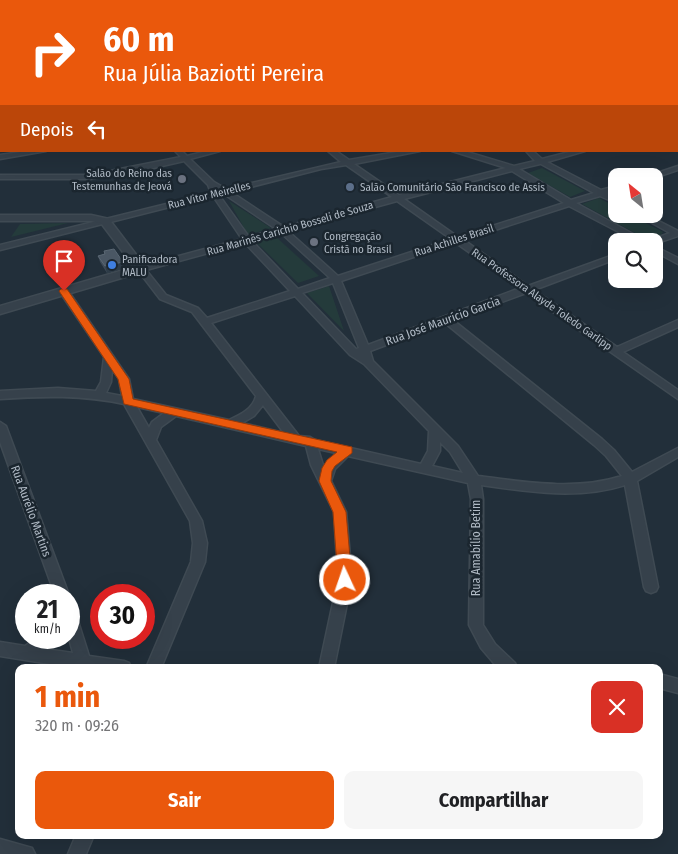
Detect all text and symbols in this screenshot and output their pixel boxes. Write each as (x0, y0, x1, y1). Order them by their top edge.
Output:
text: 60 m (103, 18, 174, 60)
icon: right (20, 20, 85, 85)
text: Rua Júlia Baziotti Pereira (103, 60, 324, 87)
icon: left (83, 115, 111, 143)
text: Depois (20, 118, 73, 141)
place label: Salão do Reino das Testemunhas de Jeová (72, 167, 172, 193)
north arrow (608, 168, 662, 222)
map controls (608, 168, 663, 288)
marker: Salão do Reino das Testemunhas de Jeová (176, 173, 188, 185)
street label: Rua Vitor Meirelles (166, 179, 252, 212)
marker: Salão Comunitário São Francisco de Assis (344, 181, 356, 193)
place label: Salão Comunitário São Francisco de Assis (360, 181, 545, 194)
street label: Rua Marinês Carichio Bosseli de Souza (205, 198, 375, 259)
street label: Rua Achilles Brasil (413, 222, 495, 259)
place label: Congregação Cristã no Brasil (324, 230, 392, 256)
button: search (608, 233, 663, 288)
marker: Congregação Cristã no Brasil (308, 236, 320, 248)
pin (43, 240, 85, 291)
street label: Rua Professora Alayde Toledo Garlipp (469, 246, 614, 353)
icon: arrive (50, 247, 78, 275)
place label: Panificadora MALU (122, 253, 177, 279)
marker: Panificadora MALU (106, 259, 118, 271)
street label: Rua José Maurício Garcia (384, 294, 502, 348)
street label: Rua Aurélio Martins (8, 463, 54, 559)
street label: Rua Amabílio Betim (469, 500, 483, 596)
position arrow (318, 553, 370, 605)
speed limit sign: 30 (90, 584, 155, 649)
text: 21 (37, 595, 58, 625)
text: km/h (34, 622, 61, 636)
text: 1 min (35, 679, 100, 715)
button: close (591, 681, 643, 733)
text: 320 m · 09:26 (35, 716, 119, 735)
button: Sair (35, 771, 334, 829)
button: Compartilhar (344, 771, 643, 829)

